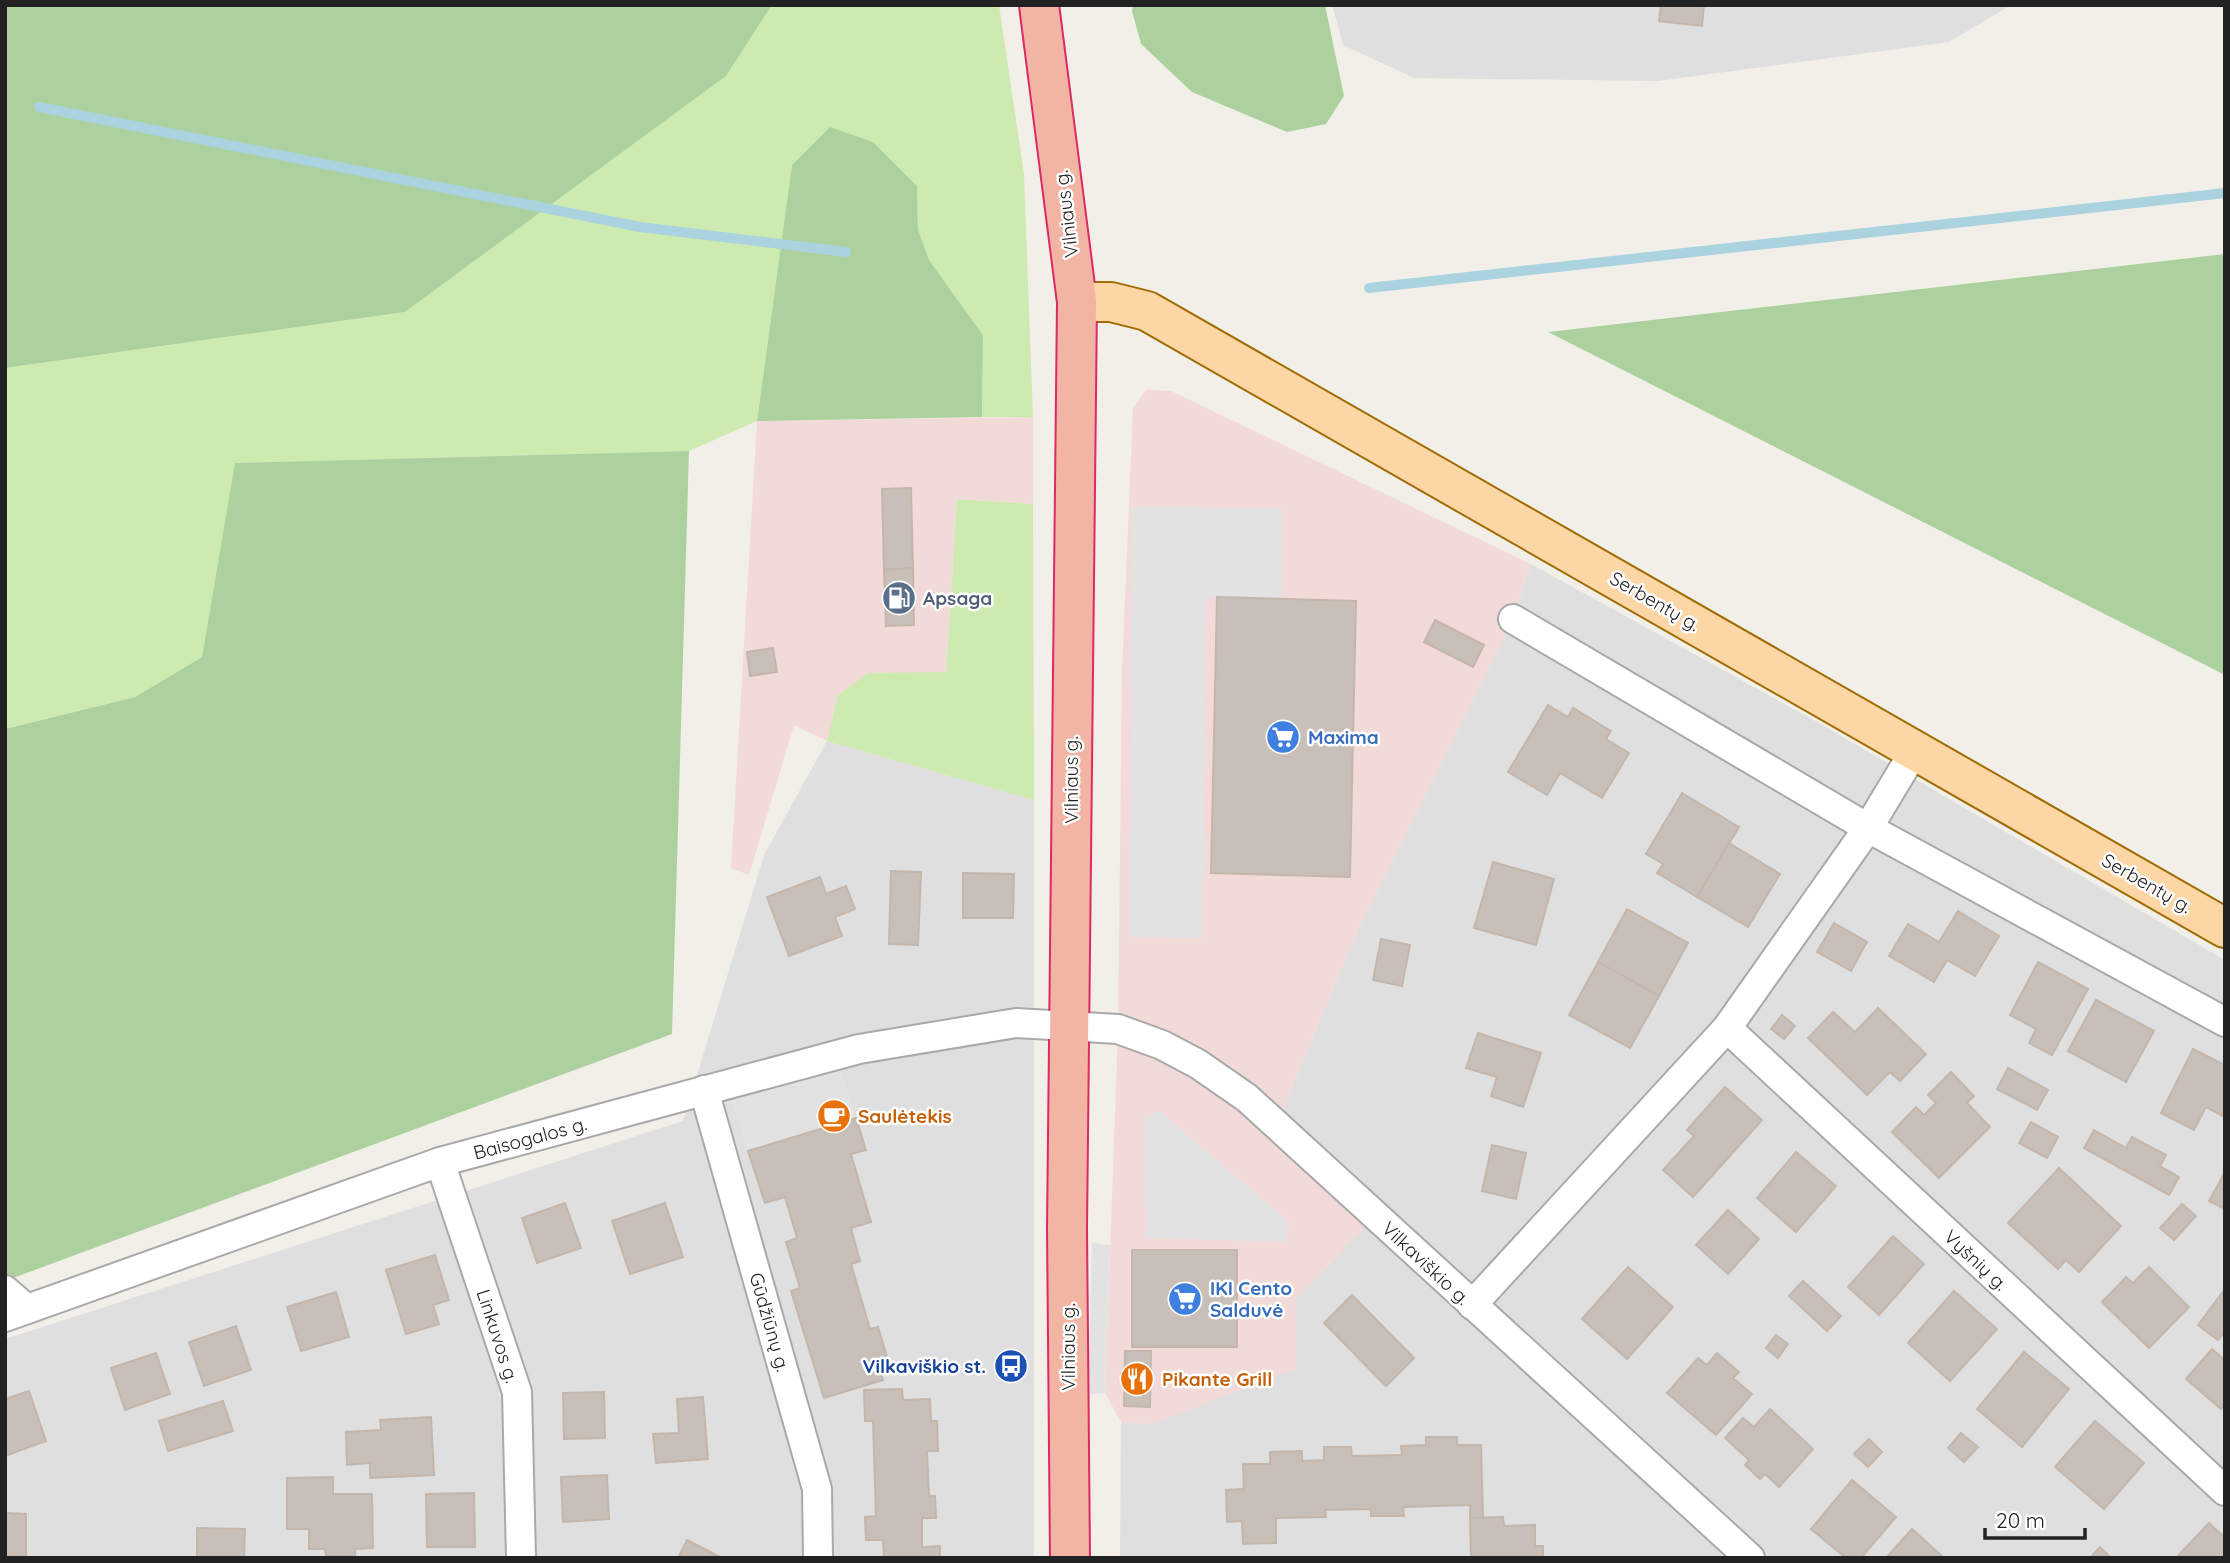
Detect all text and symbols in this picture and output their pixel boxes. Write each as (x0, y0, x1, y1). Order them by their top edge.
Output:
street label: Vilniaus g. (1049, 169, 1083, 259)
street label: Serbentų g. (1606, 566, 1704, 636)
fuel station icon: Apsaga (880, 579, 918, 617)
place label: Apsaga (923, 586, 992, 610)
supermarket icon: Maxima (1264, 718, 1302, 756)
place label: Maxima (1308, 725, 1379, 749)
street label: Vilniaus g. (1059, 736, 1083, 824)
street label: Serbentų g. (2098, 848, 2196, 918)
cafe icon: Saulėtekis (815, 1097, 853, 1135)
place label: Saulėtekis (858, 1104, 952, 1128)
street label: Baisogalos g. (471, 1111, 589, 1165)
street label: Vilkaviškio g. (1377, 1216, 1475, 1310)
street label: Vyšnių g. (1939, 1224, 2013, 1296)
street label: Gūdžiūnų g. (744, 1270, 796, 1374)
place label: IKI Cento Salduvė (1210, 1276, 1292, 1322)
supermarket icon: IKI Cento Salduvė (1166, 1280, 1204, 1318)
street label: Linkuvos g. (472, 1286, 524, 1386)
street label: Vilniaus g. (1056, 1303, 1080, 1391)
bus stop icon: Vilkaviškio st. (992, 1347, 1030, 1385)
place label: Vilkaviškio st. (863, 1354, 986, 1378)
restaurant icon: Pikante Grill (1118, 1360, 1156, 1398)
place label: Pikante Grill (1162, 1367, 1272, 1391)
scale bar (1985, 1496, 2085, 1540)
text: 20 m (1996, 1507, 2045, 1533)

